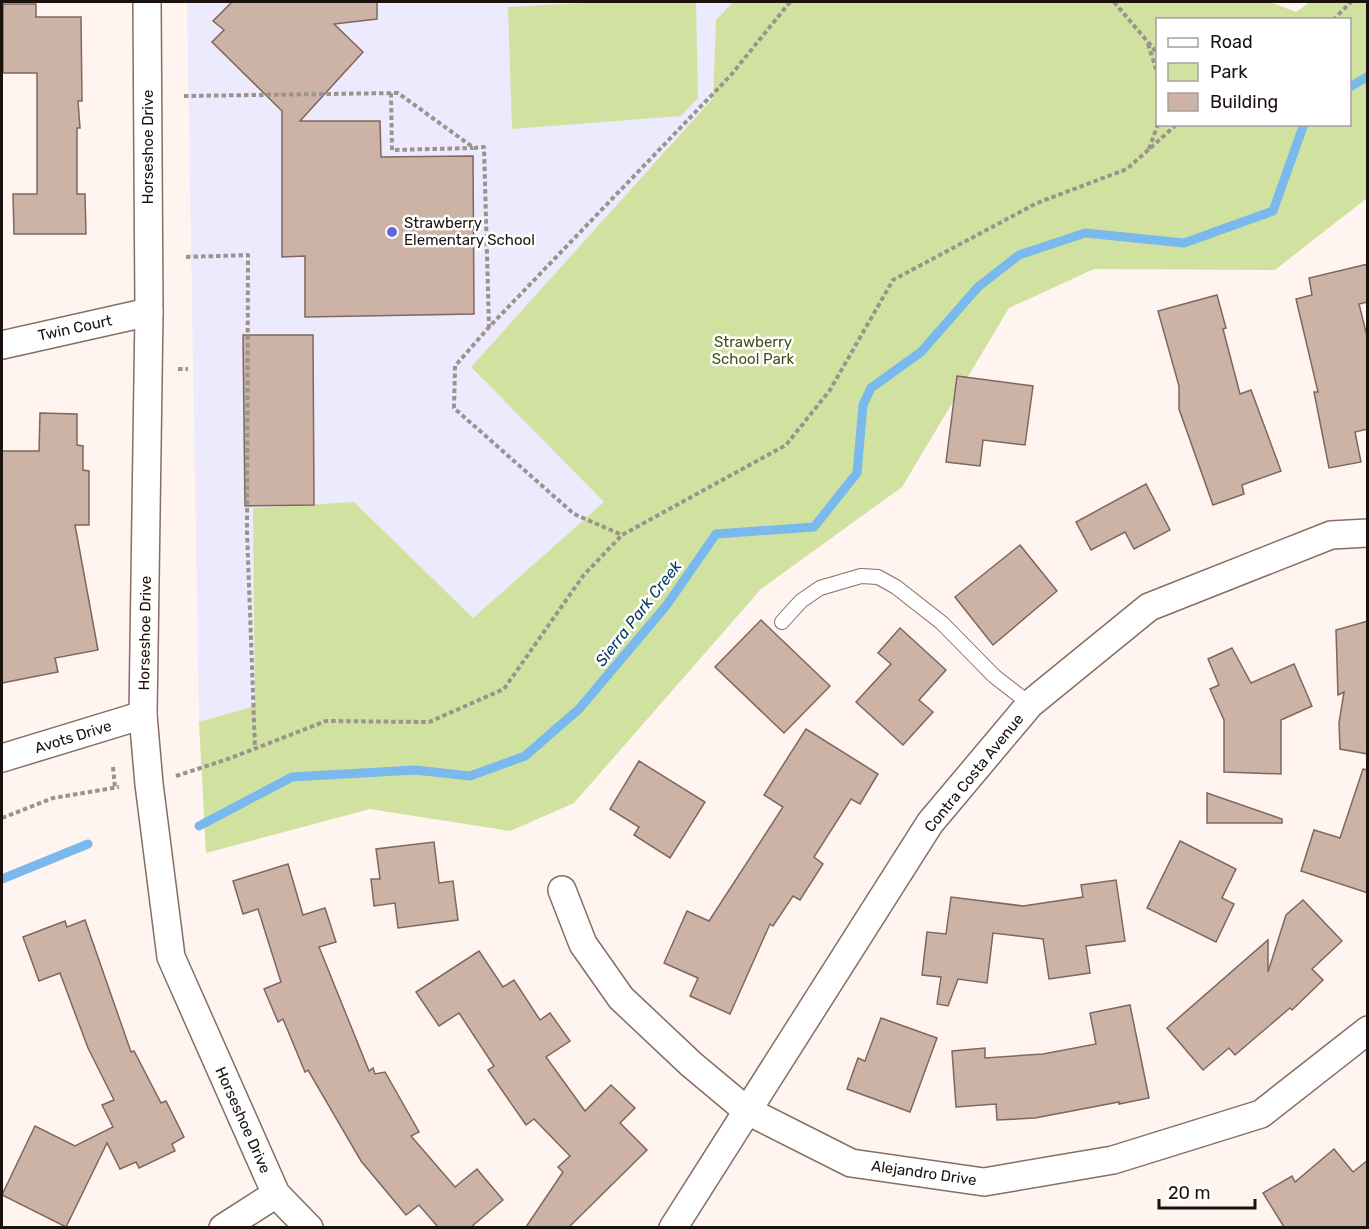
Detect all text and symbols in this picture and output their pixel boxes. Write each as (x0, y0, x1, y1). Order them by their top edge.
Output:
legend (1156, 18, 1351, 126)
text: Road (1210, 31, 1253, 53)
text: Park (1210, 61, 1248, 83)
street label: Horseshoe Drive (139, 90, 157, 204)
text: Building (1210, 91, 1278, 113)
place label: Strawberry Elementary School (404, 214, 535, 249)
marker: Strawberry Elementary School (385, 225, 399, 239)
street label: Twin Court (36, 311, 114, 345)
park label: Strawberry School Park (712, 333, 794, 368)
water label: Sierra Park Creek (591, 556, 686, 670)
street label: Horseshoe Drive (135, 576, 155, 690)
street label: Contra Costa Avenue (921, 710, 1027, 836)
street label: Avots Drive (32, 717, 114, 757)
street label: Horseshoe Drive (211, 1064, 275, 1176)
street label: Alejandro Drive (870, 1157, 978, 1189)
scale bar (1159, 1172, 1255, 1210)
text: 20 m (1168, 1182, 1210, 1204)

